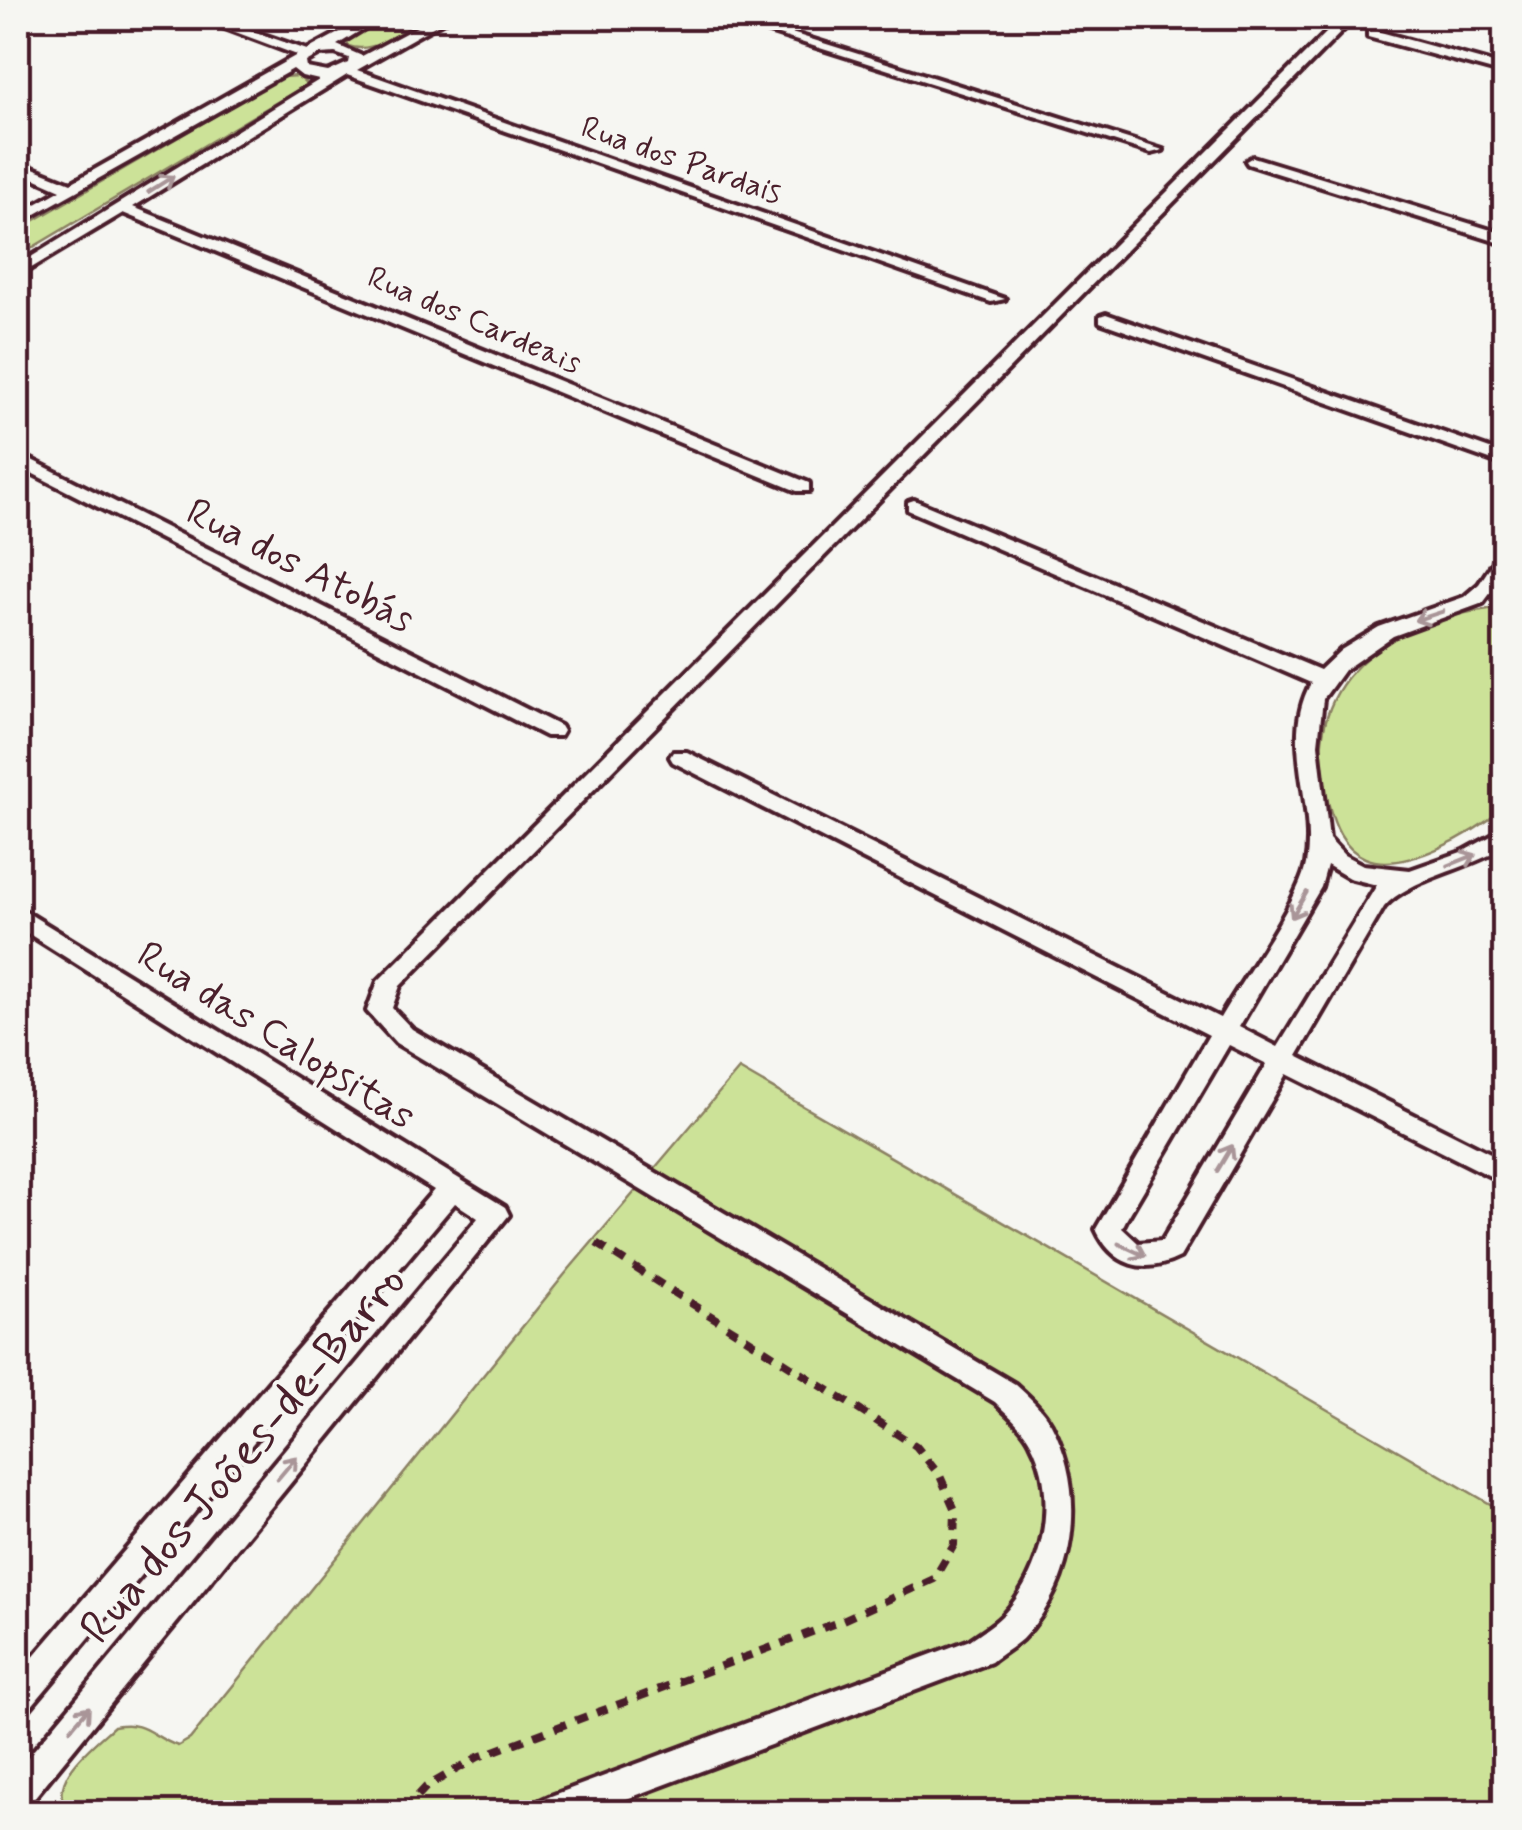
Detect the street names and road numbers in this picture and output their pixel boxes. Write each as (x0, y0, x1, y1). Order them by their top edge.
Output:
street label: Rua dos Pardais (575, 107, 787, 215)
street label: Rua dos Cardeais (361, 257, 588, 385)
street label: Rua dos Atobás (177, 487, 422, 646)
street label: Rua das Calopsitas (126, 930, 424, 1143)
street label: Rua dos Joões-de-Barro (66, 1252, 421, 1658)

